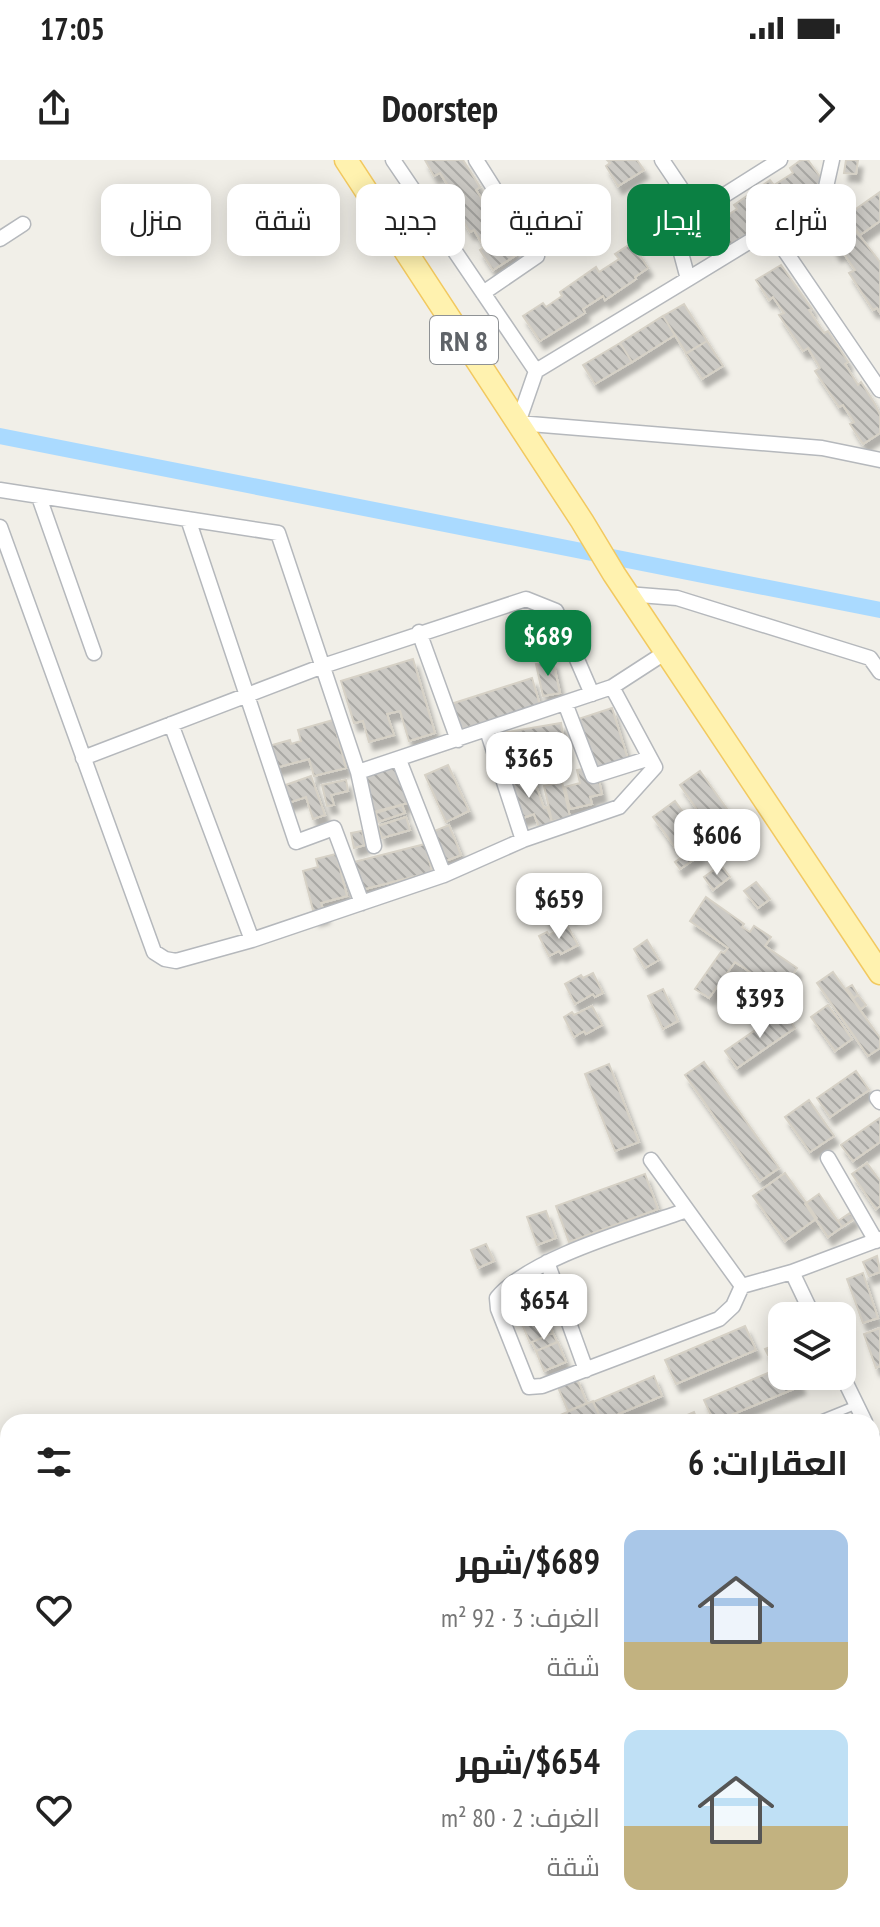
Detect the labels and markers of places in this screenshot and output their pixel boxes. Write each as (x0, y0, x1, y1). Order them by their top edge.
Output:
pin: $689 (501, 610, 595, 678)
pin: $365 (482, 732, 576, 800)
pin: $606 (670, 809, 764, 877)
pin: $659 (512, 873, 606, 941)
pin: $393 (713, 972, 807, 1040)
pin: $654 (497, 1274, 591, 1342)

